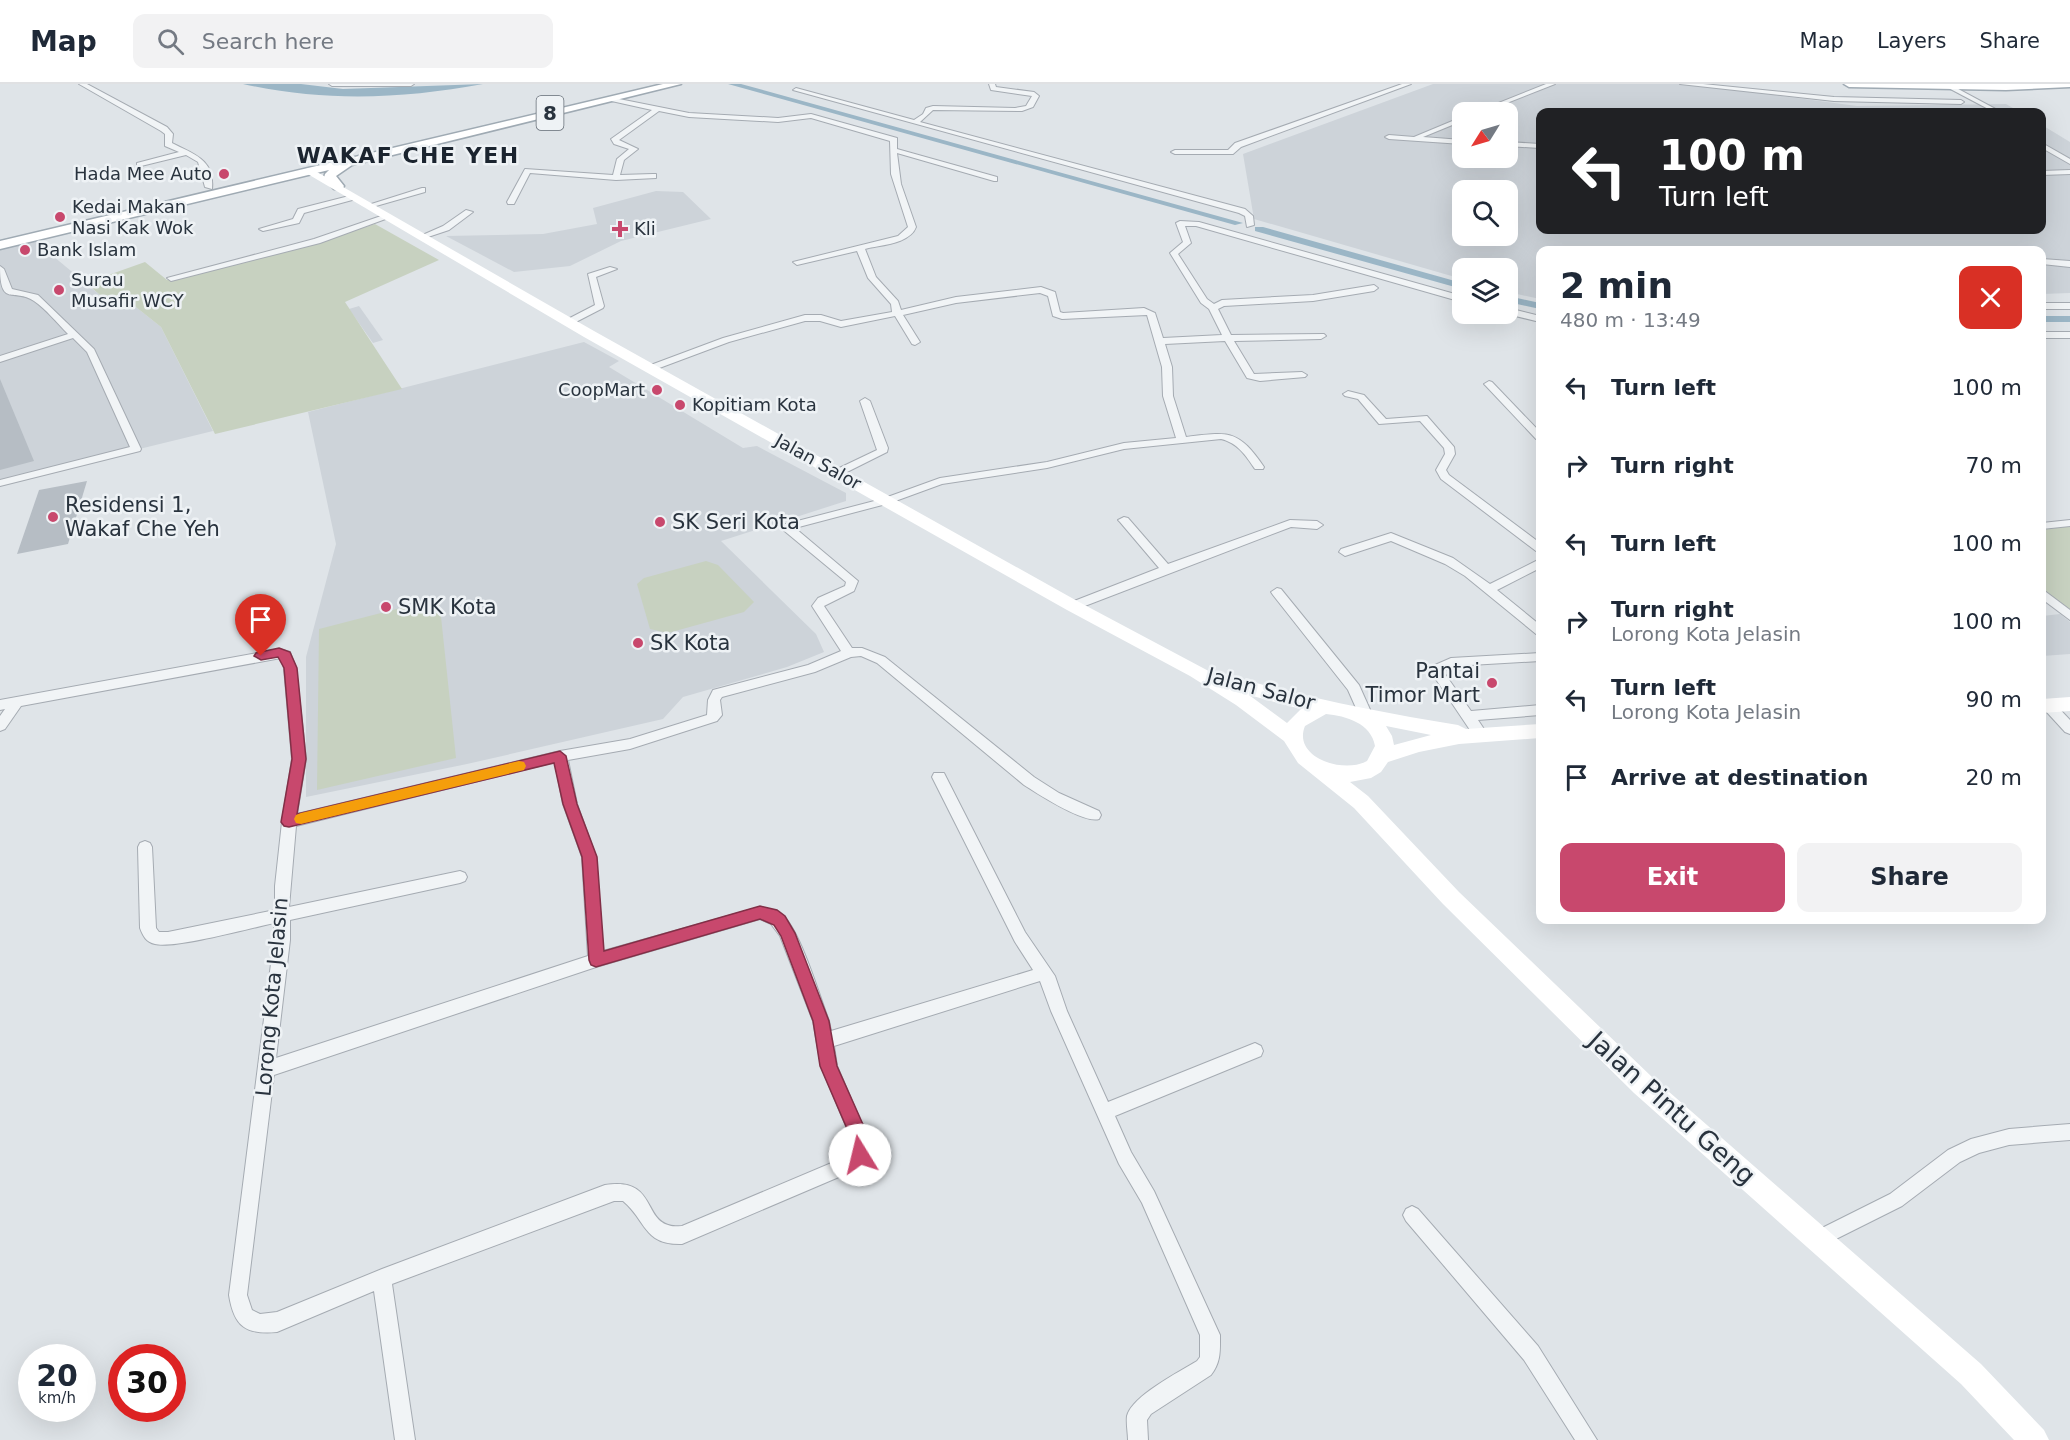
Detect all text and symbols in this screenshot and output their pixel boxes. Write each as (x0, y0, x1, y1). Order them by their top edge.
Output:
search box (133, 14, 553, 68)
text: Map (30, 25, 97, 58)
icon: search (154, 25, 187, 58)
text: Search here (202, 29, 334, 54)
text: Map (1800, 29, 1844, 53)
text: Layers (1877, 29, 1946, 53)
text: Share (1979, 29, 2040, 53)
road number: 8 (536, 96, 564, 130)
north arrow (1452, 102, 1518, 168)
map controls (1452, 102, 1518, 324)
text: 100 m (1659, 131, 1805, 180)
icon: left (1560, 132, 1638, 210)
district label: WAKAF CHE YEH (296, 143, 520, 168)
place label: Hada Mee Auto (74, 163, 212, 184)
marker: Hada Mee Auto (217, 167, 231, 181)
button: search (1452, 180, 1518, 246)
text: Turn left (1659, 181, 1769, 212)
place label: Kedai Makan Nasi Kak Wok (72, 196, 194, 238)
marker: Kedai Makan Nasi Kak Wok (53, 210, 67, 224)
place label: Kli (634, 218, 656, 239)
marker: Kli (611, 220, 629, 238)
place label: Bank Islam (37, 239, 136, 260)
marker: Bank Islam (18, 243, 32, 257)
button: layers (1452, 258, 1518, 324)
text: 2 min (1560, 265, 1673, 306)
button: close (1959, 266, 2022, 329)
place label: Surau Musafir WCY (71, 269, 185, 311)
marker: Surau Musafir WCY (52, 283, 66, 297)
text: 480 m · 13:49 (1560, 308, 1701, 332)
icon: left (1560, 371, 1593, 404)
text: Turn left (1611, 375, 1716, 400)
text: 100 m (1952, 375, 2022, 400)
place label: CoopMart (558, 379, 645, 400)
marker: CoopMart (650, 383, 664, 397)
place label: Kopitiam Kota (692, 394, 817, 415)
marker: Kopitiam Kota (673, 398, 687, 412)
street label: Jalan Salor (771, 429, 866, 494)
icon: right (1560, 449, 1593, 482)
text: Turn right (1611, 453, 1734, 478)
text: 70 m (1966, 453, 2022, 478)
place label: Residensi 1, Wakaf Che Yeh (65, 493, 220, 541)
marker: Residensi 1, Wakaf Che Yeh (46, 510, 60, 524)
place label: SK Seri Kota (672, 510, 800, 534)
marker: SK Seri Kota (653, 515, 667, 529)
icon: left (1560, 527, 1593, 560)
text: Turn left (1611, 531, 1716, 556)
text: 100 m (1952, 531, 2022, 556)
pin (235, 594, 286, 656)
place label: SMK Kota (398, 595, 497, 619)
text: Turn right (1611, 597, 1734, 622)
marker: SMK Kota (379, 600, 393, 614)
icon: arrive (244, 603, 277, 636)
icon: right (1560, 605, 1593, 638)
text: 100 m (1952, 609, 2022, 634)
text: Lorong Kota Jelasin (1611, 622, 1801, 646)
place label: SK Kota (650, 631, 730, 655)
marker: SK Kota (631, 636, 645, 650)
place label: Pantai Timor Mart (1365, 659, 1480, 707)
street label: Jalan Salor (1202, 662, 1318, 715)
text: Turn left (1611, 675, 1716, 700)
marker: Pantai Timor Mart (1485, 676, 1499, 690)
icon: left (1560, 683, 1593, 716)
text: 90 m (1966, 687, 2022, 712)
text: Lorong Kota Jelasin (1611, 700, 1801, 724)
icon: arrive (1560, 761, 1593, 794)
text: Arrive at destination (1611, 765, 1868, 790)
text: 20 m (1966, 765, 2022, 790)
button: Exit (1560, 843, 1785, 912)
button: Share (1797, 843, 2022, 912)
street label: Lorong Kota Jelasin (251, 896, 293, 1098)
street label: Jalan Pintu Geng (1581, 1024, 1762, 1191)
position arrow (828, 1123, 892, 1187)
speed limit sign: 30 (108, 1344, 186, 1422)
text: 20 (36, 1358, 78, 1393)
text: km/h (38, 1389, 76, 1407)

